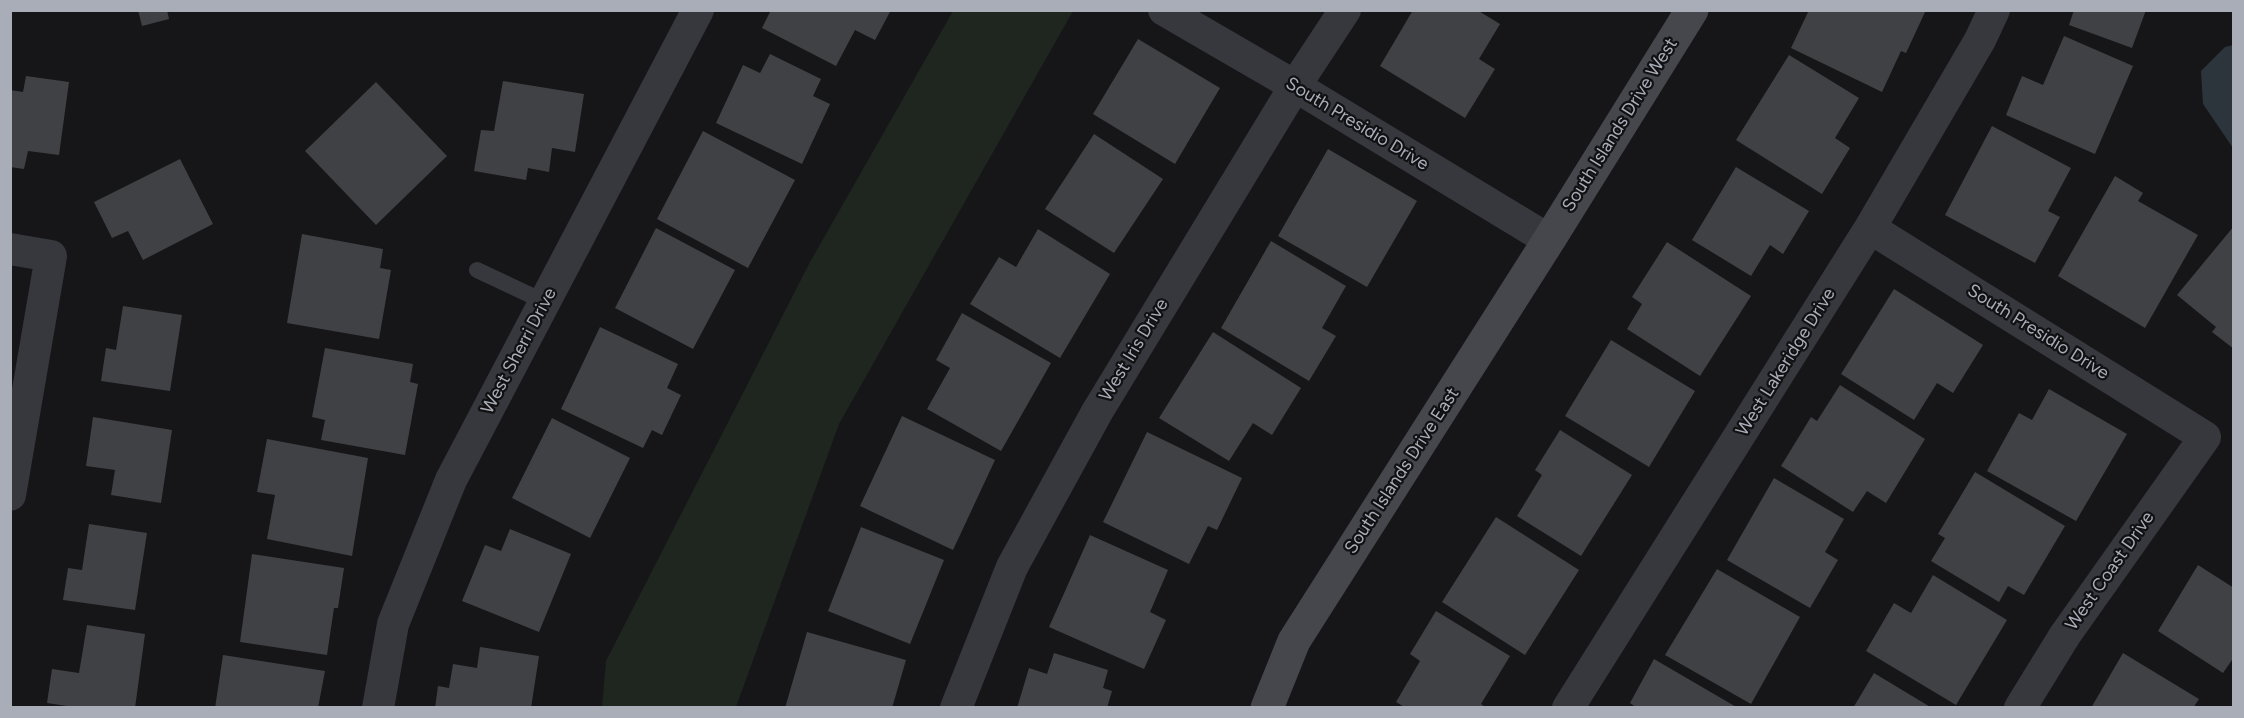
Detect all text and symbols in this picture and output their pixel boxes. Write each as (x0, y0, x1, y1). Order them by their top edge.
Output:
street label: South Islands Drive West (1558, 34, 1682, 216)
street label: South Presidio Drive (1282, 73, 1432, 175)
street label: South Presidio Drive (1963, 280, 2113, 384)
street label: West Sherri Drive (477, 284, 561, 418)
street label: West Lakeridge Drive (1732, 284, 1840, 440)
street label: West Iris Drive (1095, 295, 1173, 405)
street label: South Islands Drive East (1340, 384, 1464, 558)
street label: West Coast Drive (2061, 508, 2159, 634)

